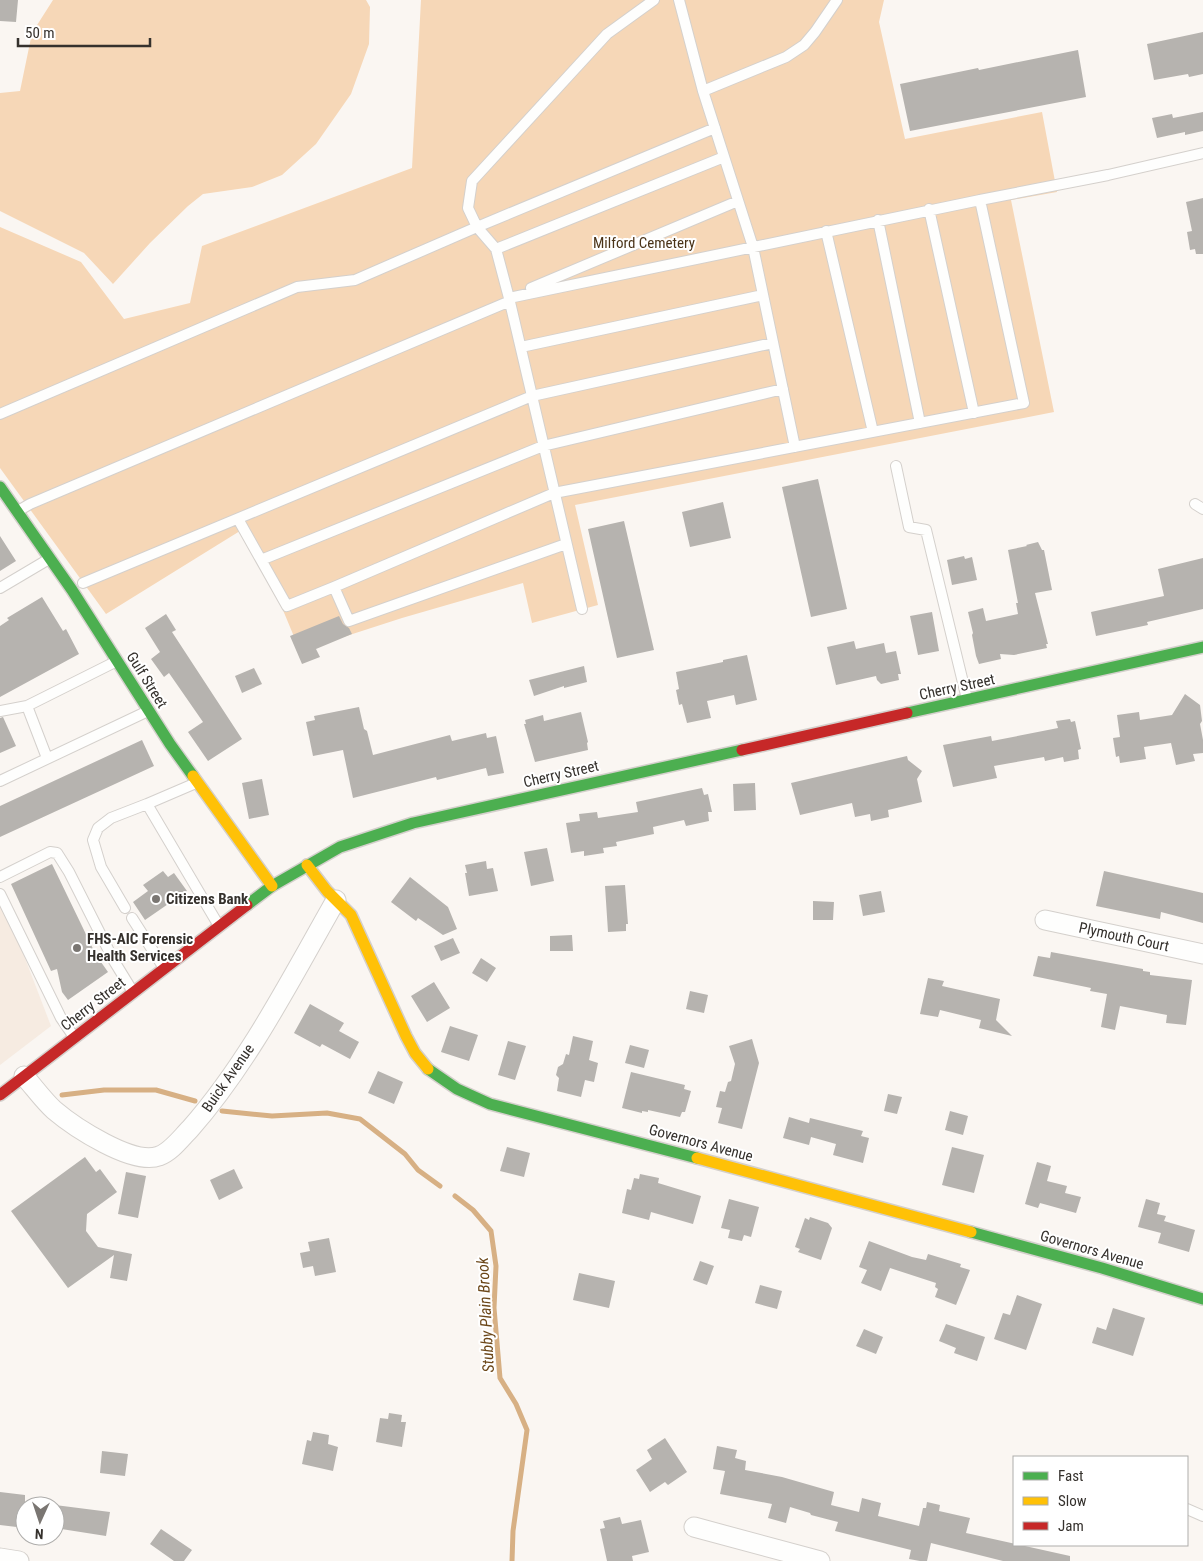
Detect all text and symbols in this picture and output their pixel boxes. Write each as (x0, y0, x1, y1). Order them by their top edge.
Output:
scale bar (18, 15, 150, 47)
text: 50 m (25, 24, 55, 42)
park label: Milford Cemetery (593, 234, 695, 252)
street label: Gulf Street (123, 649, 171, 711)
street label: Cherry Street (918, 670, 996, 704)
street label: Cherry Street (522, 757, 600, 791)
place label: Citizens Bank (166, 890, 249, 908)
marker: Citizens Bank (150, 893, 162, 905)
street label: Plymouth Court (1077, 919, 1171, 955)
place label: FHS-AIC Forensic Health Services (87, 930, 193, 965)
marker: FHS-AIC Forensic Health Services (71, 942, 83, 954)
street label: Cherry Street (57, 973, 129, 1035)
street label: Buick Avenue (198, 1040, 258, 1116)
street label: Governors Avenue (647, 1120, 755, 1166)
street label: Governors Avenue (1038, 1227, 1146, 1273)
water label: Stubby Plain Brook (473, 1256, 498, 1373)
legend (1013, 1456, 1188, 1546)
text: Fast (1058, 1467, 1083, 1485)
text: Slow (1058, 1492, 1087, 1510)
north arrow (15, 1496, 65, 1546)
text: Jam (1058, 1517, 1084, 1535)
text: N (35, 1526, 44, 1542)

